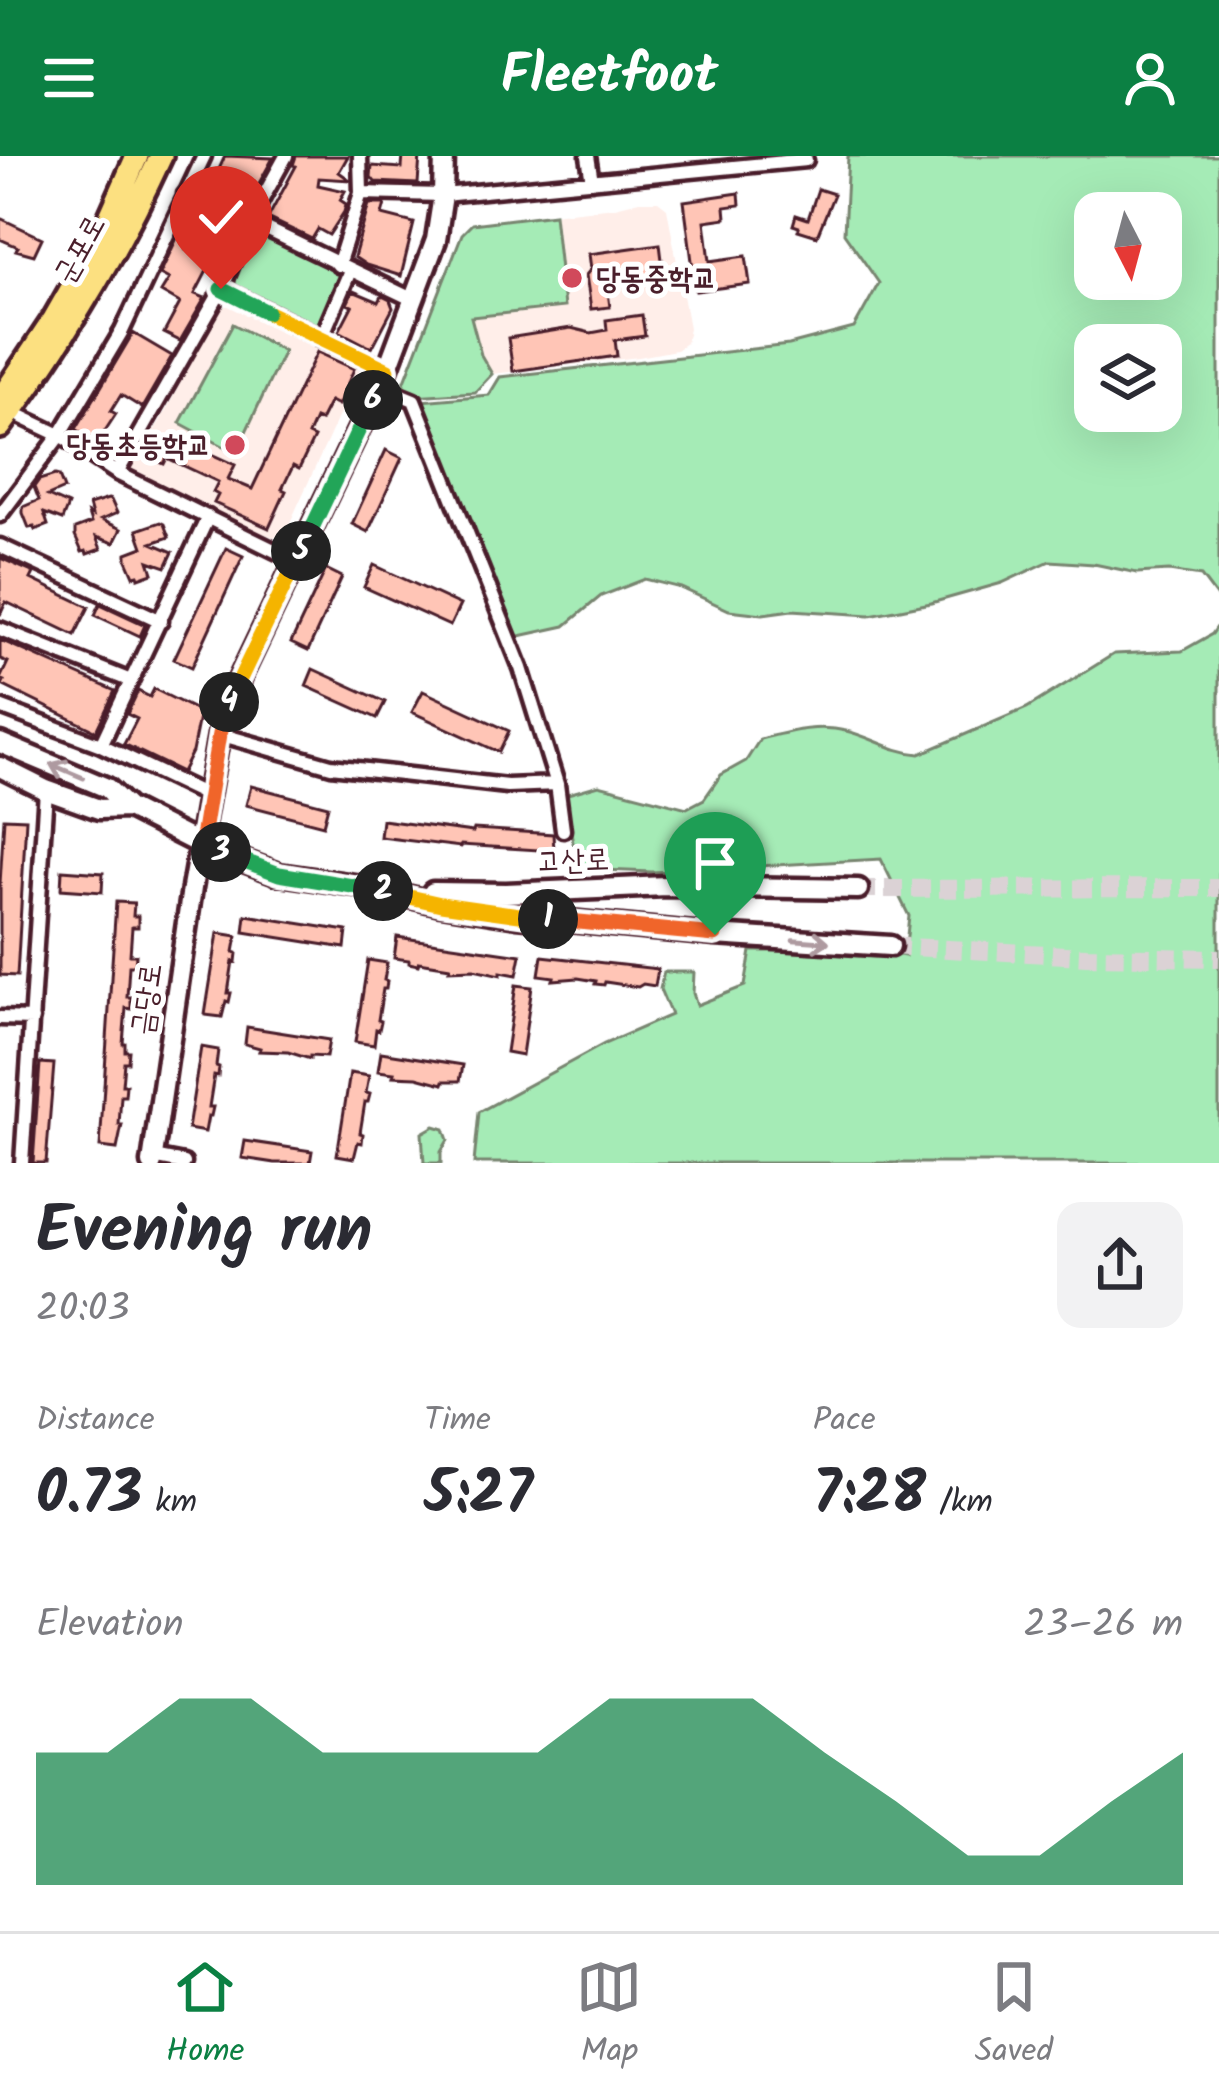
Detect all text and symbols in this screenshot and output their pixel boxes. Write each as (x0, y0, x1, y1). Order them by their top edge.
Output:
text: Fleetfoot (501, 35, 718, 121)
icon: menu (36, 45, 102, 111)
icon: person (1117, 45, 1183, 111)
pin (170, 166, 272, 289)
icon: check (188, 184, 254, 250)
north arrow (1074, 192, 1182, 300)
map controls (1074, 192, 1182, 432)
street label: 군포로 (42, 207, 119, 293)
place label: 당동중학교 (596, 256, 717, 304)
marker: 당동중학교 (559, 265, 585, 291)
button: layers (1074, 324, 1182, 432)
pin: 6 (343, 370, 403, 430)
text: 6 (364, 373, 382, 426)
place label: 당동초등학교 (66, 423, 211, 471)
marker: 당동초등학교 (222, 432, 248, 458)
pin: 5 (271, 521, 331, 581)
text: 5 (293, 524, 309, 577)
pin: 4 (199, 672, 259, 732)
text: 4 (220, 675, 238, 728)
one-way arrow (49, 759, 86, 780)
pin (664, 812, 766, 935)
pin: 3 (191, 822, 251, 882)
text: 3 (212, 825, 230, 878)
icon: arrive (682, 830, 748, 896)
street label: 고산로 (536, 837, 610, 887)
pin: 2 (353, 861, 413, 921)
text: 2 (373, 864, 393, 917)
pin: 1 (518, 889, 578, 949)
text: 1 (543, 892, 553, 945)
one-way arrow (791, 930, 830, 953)
street label: 금당로 (119, 960, 177, 1038)
text: Evening run (36, 1181, 372, 1286)
button: share (1057, 1202, 1183, 1328)
text: 20:03 (36, 1279, 130, 1341)
text: Distance (36, 1395, 155, 1448)
text: Time (424, 1395, 491, 1448)
text: Pace (813, 1395, 876, 1448)
text: 0.73 (36, 1448, 142, 1544)
text: 5:27 (424, 1448, 533, 1544)
text: 7:28 (813, 1448, 926, 1544)
text: km (142, 1477, 197, 1530)
text: /km (926, 1477, 993, 1530)
text: Elevation (36, 1595, 184, 1657)
text: 23–26 m (1023, 1595, 1183, 1657)
tab: Home (166, 1954, 244, 2079)
tab: Map (576, 1954, 642, 2079)
tab: Saved (975, 1954, 1053, 2079)

